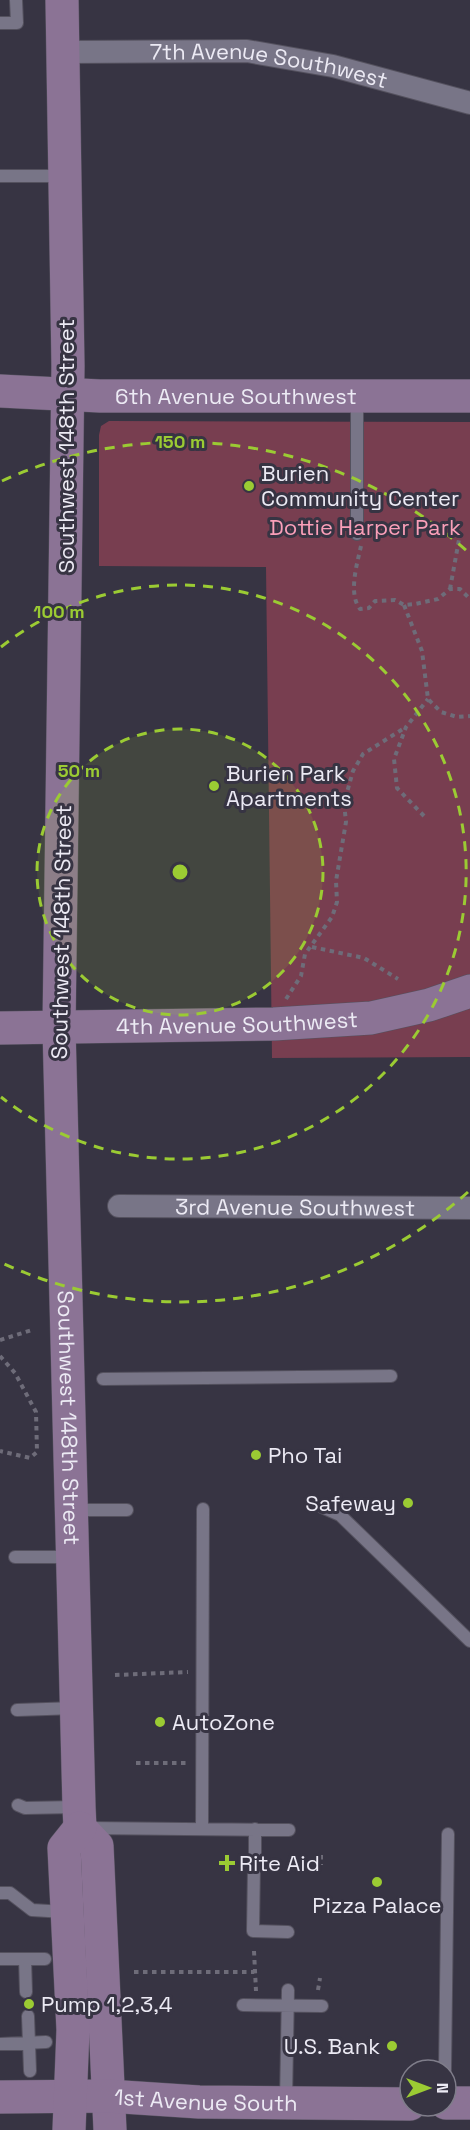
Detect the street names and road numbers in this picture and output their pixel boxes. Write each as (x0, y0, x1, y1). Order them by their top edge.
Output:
street label: 7th Avenue Southwest (150, 36, 391, 94)
street label: Southwest 148th Street (52, 319, 80, 573)
street label: 6th Avenue Southwest (115, 382, 357, 410)
street label: Southwest 148th Street (45, 804, 77, 1060)
street label: 4th Avenue Southwest (116, 1005, 359, 1040)
street label: 3rd Avenue Southwest (175, 1192, 415, 1222)
street label: Southwest 148th Street (52, 1290, 86, 1546)
street label: 1st Avenue South (113, 2082, 298, 2117)

